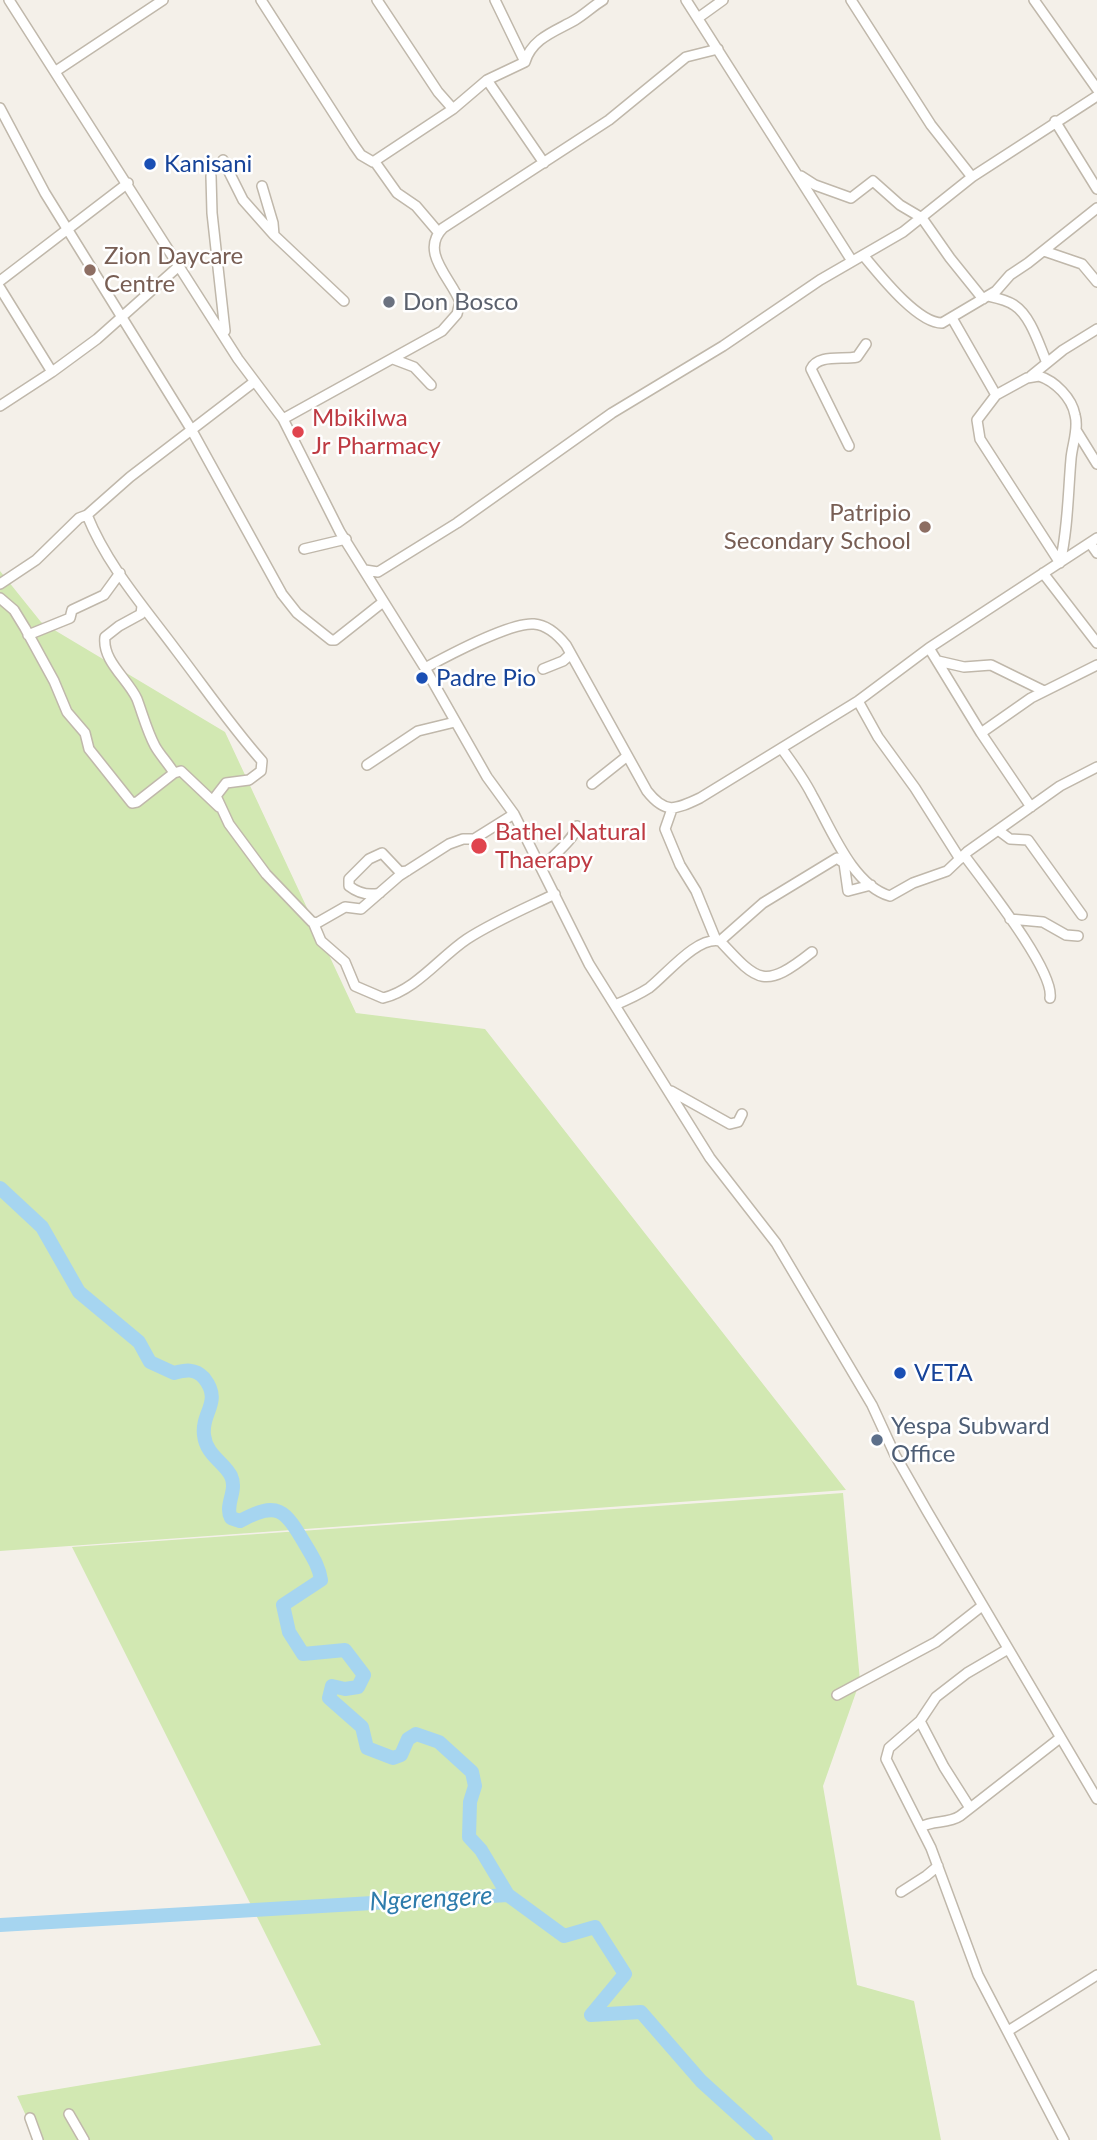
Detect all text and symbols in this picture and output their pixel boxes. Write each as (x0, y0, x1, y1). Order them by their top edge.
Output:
place label: Kanisani (164, 150, 252, 178)
marker: Kanisani (142, 156, 158, 172)
place label: Zion Daycare Centre (104, 242, 243, 298)
marker: Zion Daycare Centre (82, 262, 98, 278)
place label: Don Bosco (403, 288, 518, 316)
marker: Don Bosco (381, 294, 397, 310)
place label: Mbikilwa Jr Pharmacy (312, 404, 441, 460)
marker: Mbikilwa Jr Pharmacy (290, 424, 306, 440)
place label: Patripio Secondary School (724, 499, 911, 555)
marker: Patripio Secondary School (917, 519, 933, 535)
place label: Padre Pio (436, 664, 536, 692)
marker: Padre Pio (414, 670, 430, 686)
place label: Bathel Natural Thaerapy (495, 818, 646, 874)
marker: Bathel Natural Thaerapy (469, 836, 489, 856)
place label: VETA (914, 1359, 973, 1387)
marker: VETA (892, 1365, 908, 1381)
place label: Yespa Subward Office (891, 1412, 1050, 1468)
marker: Yespa Subward Office (869, 1432, 885, 1448)
water label: Ngerengere (369, 1880, 493, 1918)

